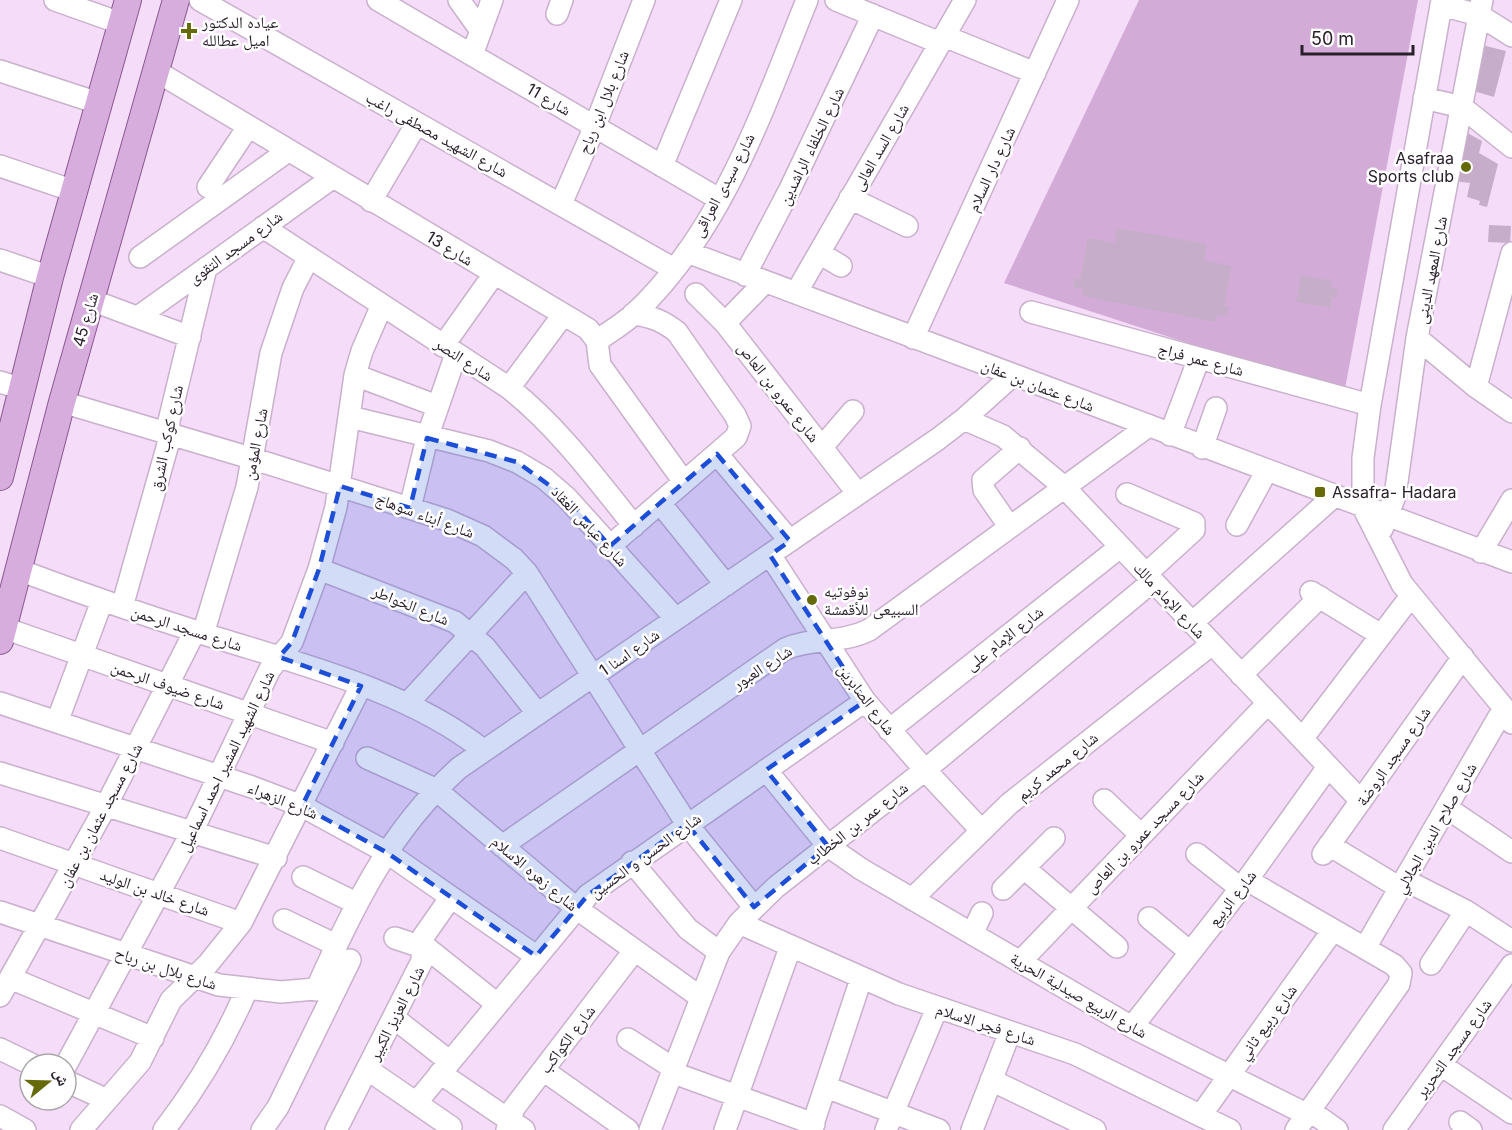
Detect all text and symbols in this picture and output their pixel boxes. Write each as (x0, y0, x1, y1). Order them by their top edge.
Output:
place label: عياده الدكتور اميل عطالله (201, 12, 278, 51)
scale bar (1302, 18, 1413, 56)
marker: عياده الدكتور اميل عطالله (180, 22, 198, 40)
text: 50 m (1311, 28, 1354, 49)
street label: شارع بلال ابن رباح (573, 47, 634, 157)
street label: شارع 11 (523, 78, 575, 121)
street label: شارع الخلفاء الراشدين (774, 84, 849, 209)
street label: شارع الشهيد مصطفى راغب (362, 87, 512, 182)
street label: شارع السد العالى (847, 100, 914, 195)
street label: شارع دار السلام (963, 123, 1020, 215)
street label: شارع سيدى العراقى (687, 130, 760, 241)
place label: Asafraa Sports club (1368, 148, 1454, 186)
marker: Asafraa Sports club (1459, 160, 1473, 174)
street label: شارع مسجد التقوى (184, 206, 287, 289)
street label: شارع المعهد الدينى (1411, 214, 1452, 326)
street label: شارع 13 (422, 226, 477, 271)
street label: شارع 45 (68, 291, 103, 349)
street label: شارع النصر (430, 332, 497, 386)
street label: شارع عمرو بن العاص (733, 338, 824, 447)
street label: شارع عمر فراج (1156, 338, 1246, 381)
street label: شارع عثمان بن عفان (978, 354, 1097, 417)
street label: شارع كوكب الشرق (145, 383, 188, 493)
street label: شارع المؤمن (238, 406, 273, 482)
street label: شارع عباس العقاد (547, 481, 632, 571)
place label: Assafra- Hadara (1332, 482, 1456, 502)
marker: Assafra- Hadara (1313, 485, 1327, 499)
street label: شارع أبناء سوهاج (373, 488, 477, 543)
street label: شارع الإمام مالك (1129, 558, 1210, 643)
street label: شارع الخواطر (368, 580, 452, 630)
place label: نوفوتيه السبيعى للأقمشة (824, 581, 919, 620)
marker: نوفوتيه السبيعى للأقمشة (805, 593, 819, 607)
street label: شارع مسجد الرحمن (129, 601, 245, 656)
street label: شارع الإمام على (961, 601, 1048, 676)
street label: شارع اسنا 1 (595, 624, 664, 681)
street label: شارع العبور (728, 640, 796, 695)
street label: شارع ضيوف الرحمن (108, 656, 227, 715)
street label: شارع الصابرين (833, 659, 900, 739)
street label: شارع الشهيد المشير احمد اسماعيل (173, 667, 279, 855)
street label: شارع مسجد الروضة (1351, 703, 1435, 810)
street label: شارع محمد كريم (1012, 727, 1102, 806)
street label: شارع مسجد عثمان بن عفان (54, 740, 147, 891)
street label: شارع صلاح الدين الجلالي (1389, 759, 1483, 899)
street label: شارع مسجد عمرو بن العاص (1080, 767, 1208, 898)
street label: شارع الزهراء (245, 777, 321, 824)
street label: شارع عمر بن الخطاب (802, 777, 912, 870)
street label: شارع الحسن و الحسين (585, 808, 705, 903)
street label: شارع زهره الاسلام (487, 831, 582, 916)
street label: شارع خالد بن الوليد (97, 864, 212, 921)
street label: شارع الربيع (1204, 866, 1261, 931)
street label: شارع بلال بن رباح (112, 942, 220, 995)
street label: شارع الربيع صيدلية الحرية (1007, 948, 1151, 1043)
street label: شارع العزيز الكبير (363, 963, 429, 1065)
street label: شارع ربيع ثاني (1233, 980, 1304, 1065)
street label: شارع مسجد التحرير (1410, 995, 1496, 1103)
street label: شارع فجر الاسلام (933, 999, 1038, 1050)
street label: شارع الكواكب (535, 1001, 600, 1078)
north arrow (18, 1052, 78, 1112)
text: ش (50, 1066, 74, 1088)

